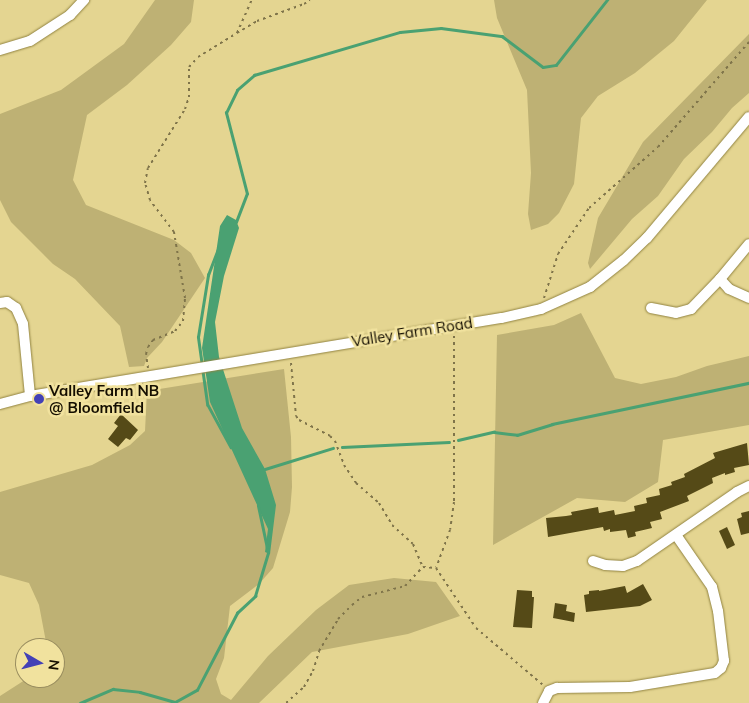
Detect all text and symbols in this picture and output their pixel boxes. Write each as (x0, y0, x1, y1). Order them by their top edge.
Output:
street label: Valley Farm Road (350, 314, 474, 350)
place label: Valley Farm NB @ Bloomfield (49, 381, 159, 416)
marker: Valley Farm NB @ Bloomfield (33, 393, 45, 405)
north arrow (15, 638, 65, 688)
text: N (44, 658, 64, 671)

